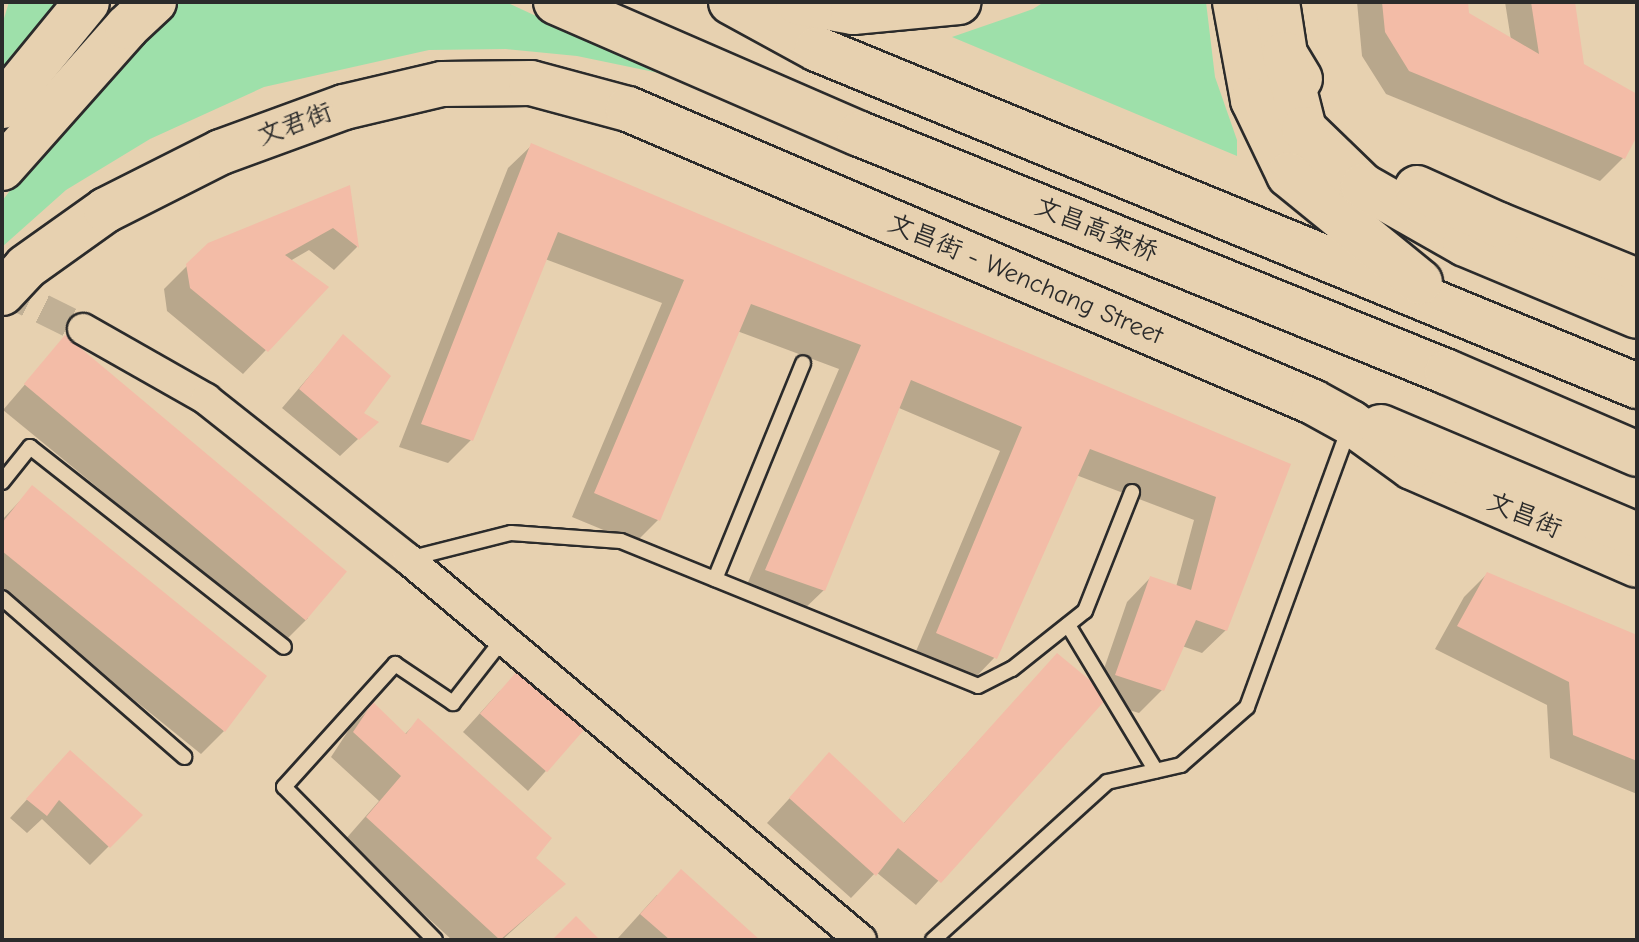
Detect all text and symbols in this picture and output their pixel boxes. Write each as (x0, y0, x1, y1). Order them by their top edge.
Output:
street label: 文君街 (253, 97, 337, 153)
street label: 文昌高架桥 (1030, 191, 1162, 269)
street label: 文昌街 - Wenchang Street (883, 208, 1167, 352)
street label: 文昌街 (1482, 486, 1566, 546)

